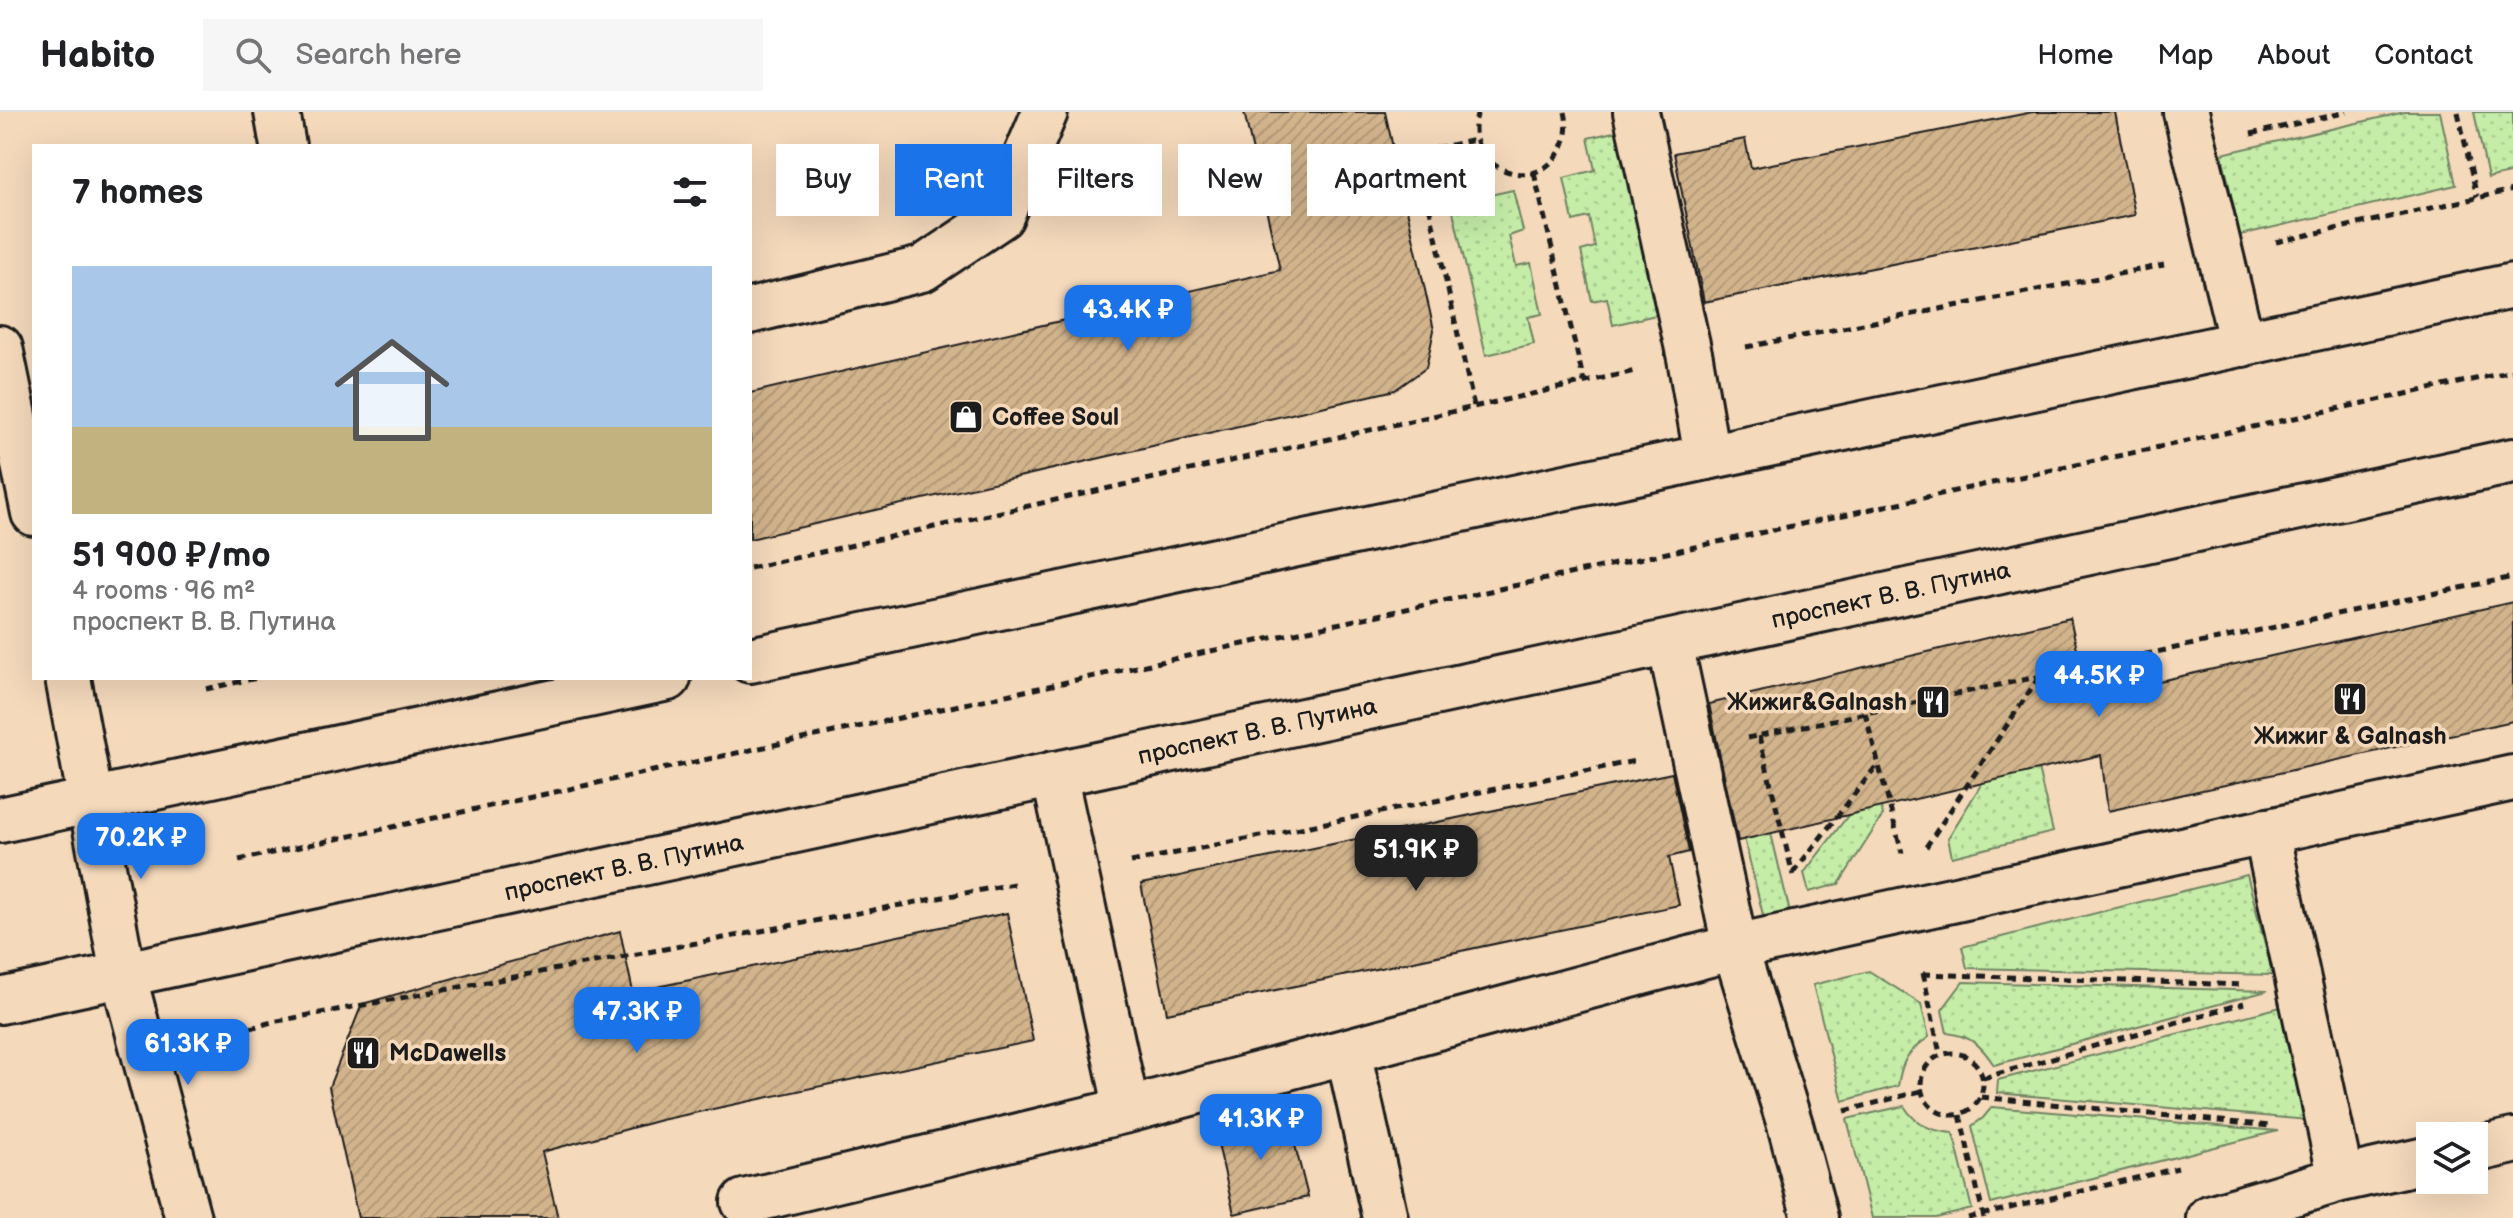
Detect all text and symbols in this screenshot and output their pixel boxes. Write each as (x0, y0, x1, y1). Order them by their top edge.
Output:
search box (203, 19, 763, 91)
text: Habito (40, 33, 155, 78)
icon: search (231, 33, 275, 77)
text: Search here (295, 37, 462, 73)
text: Home (2037, 39, 2113, 72)
text: Map (2157, 39, 2214, 72)
text: About (2258, 39, 2330, 72)
text: Contact (2374, 39, 2473, 72)
chip: Buy (776, 144, 879, 216)
chip: Rent (895, 144, 1012, 216)
chip: Filters (1028, 144, 1162, 216)
chip: New (1178, 144, 1291, 216)
chip: Apartment (1307, 144, 1495, 216)
icon: filters (668, 170, 712, 214)
text: 7 homes (72, 172, 203, 213)
pin: 43.4K ₽ (1054, 285, 1202, 353)
text: 43.4K ₽ (1082, 295, 1174, 326)
icon: home (320, 318, 464, 462)
shop icon: Coffee Soul (947, 398, 985, 436)
place label: Coffee Soul (992, 403, 1119, 432)
text: 51 900 ₽/mo (72, 535, 271, 576)
street label: проспект В. В. Путина (1769, 555, 2013, 635)
text: 4 rooms · 96 m² (72, 576, 255, 607)
text: проспект В. В. Путина (72, 607, 336, 638)
pin: 44.5K ₽ (2025, 651, 2173, 719)
text: 44.5K ₽ (2053, 661, 2145, 692)
restaurant icon: Жижиг & Galnash (2331, 680, 2369, 718)
restaurant icon: Жижиг&Galnash (1914, 683, 1952, 721)
place label: Жижиг&Galnash (1727, 688, 1907, 717)
street label: проспект В. В. Путина (1135, 692, 1380, 771)
place label: Жижиг & Galnash (2253, 722, 2447, 751)
pin: 70.2K ₽ (67, 813, 215, 881)
text: 70.2K ₽ (95, 823, 187, 854)
pin: 51.9K ₽ (1342, 825, 1490, 893)
street label: проспект В. В. Путина (502, 828, 746, 907)
text: 51.9K ₽ (1373, 835, 1459, 866)
pin: 47.3K ₽ (563, 987, 711, 1055)
text: 47.3K ₽ (592, 997, 682, 1028)
pin: 61.3K ₽ (114, 1019, 262, 1087)
text: 61.3K ₽ (144, 1029, 232, 1060)
restaurant icon: McDawells (344, 1034, 382, 1072)
place label: McDawells (389, 1039, 507, 1068)
pin: 41.3K ₽ (1187, 1094, 1335, 1162)
text: 41.3K ₽ (1218, 1104, 1304, 1135)
map controls (2416, 1122, 2488, 1194)
button: layers (2416, 1122, 2488, 1194)

